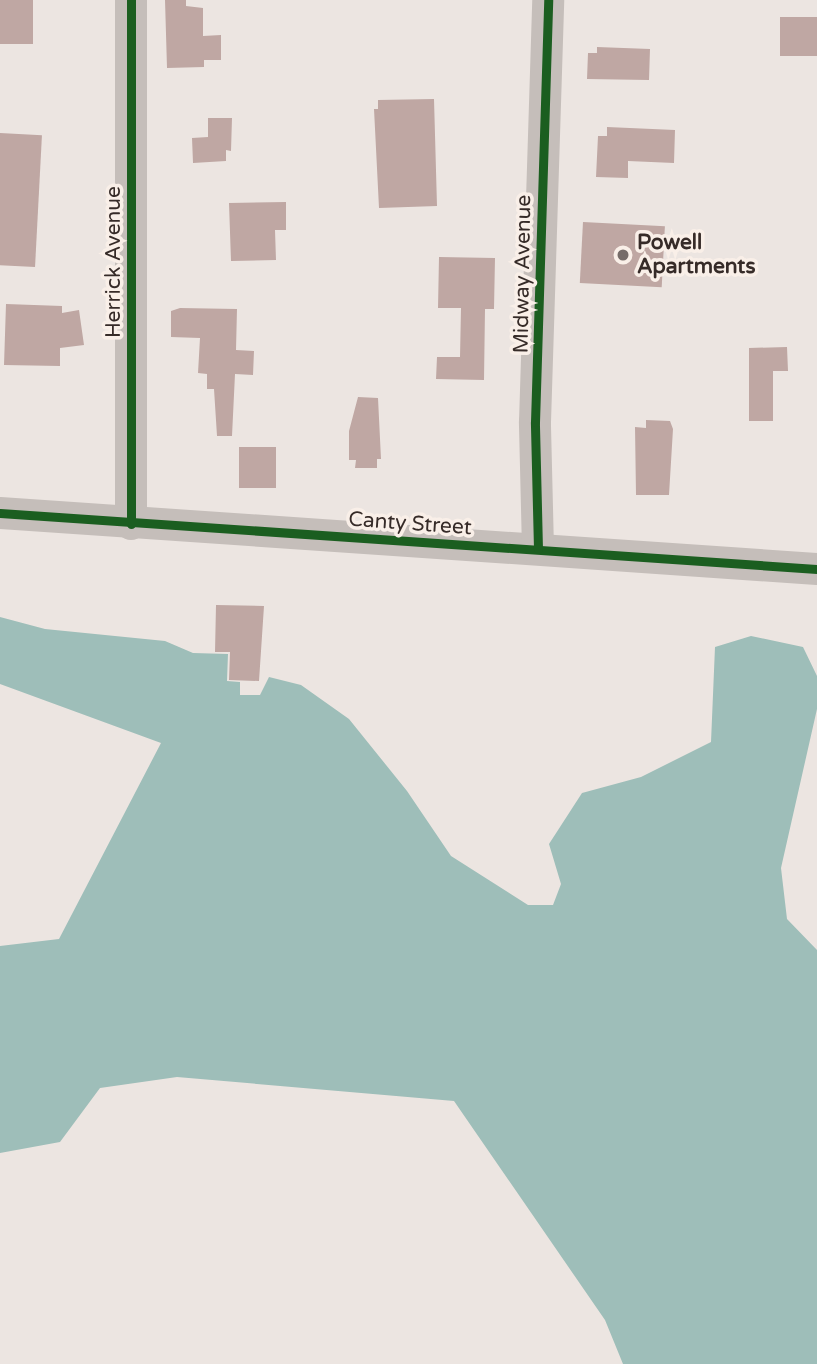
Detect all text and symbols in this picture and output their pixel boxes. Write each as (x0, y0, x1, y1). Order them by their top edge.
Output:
street label: Herrick Avenue (101, 186, 127, 338)
street label: Midway Avenue (509, 195, 537, 353)
place label: Powell Apartments (637, 230, 755, 280)
marker: Powell Apartments (615, 247, 631, 263)
street label: Canty Street (347, 507, 473, 541)

